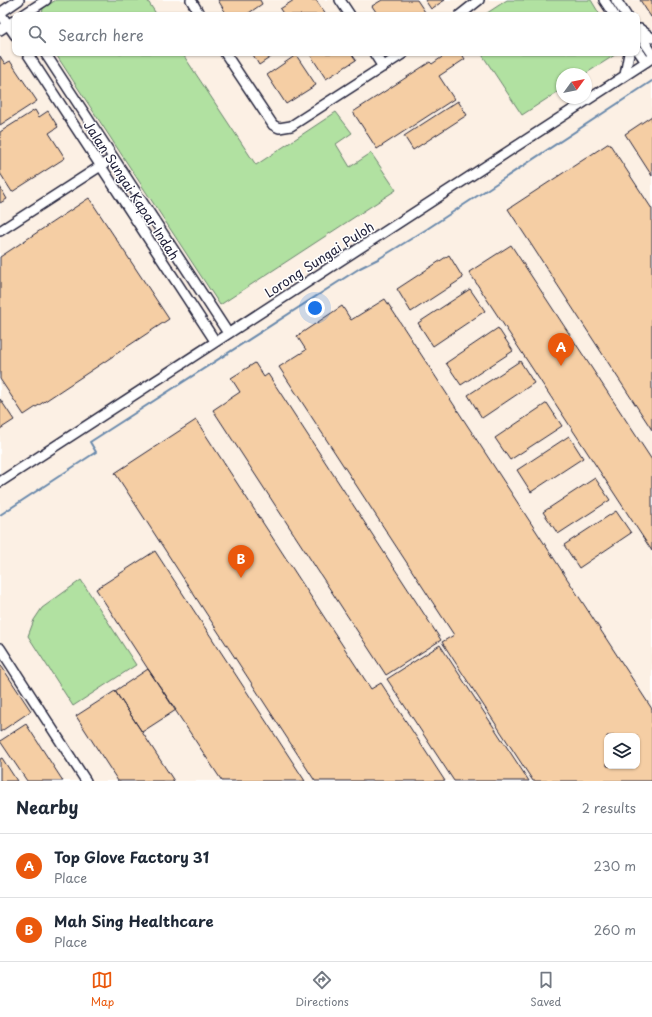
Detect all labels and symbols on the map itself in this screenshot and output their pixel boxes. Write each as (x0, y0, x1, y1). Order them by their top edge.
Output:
north arrow (556, 68, 592, 104)
street label: Jalan Sungai Kapar Indah (80, 117, 184, 263)
street label: Lorong Sungai Puloh (261, 216, 377, 302)
your location (305, 298, 325, 318)
pin: A (548, 333, 574, 366)
pin: B (228, 545, 254, 578)

